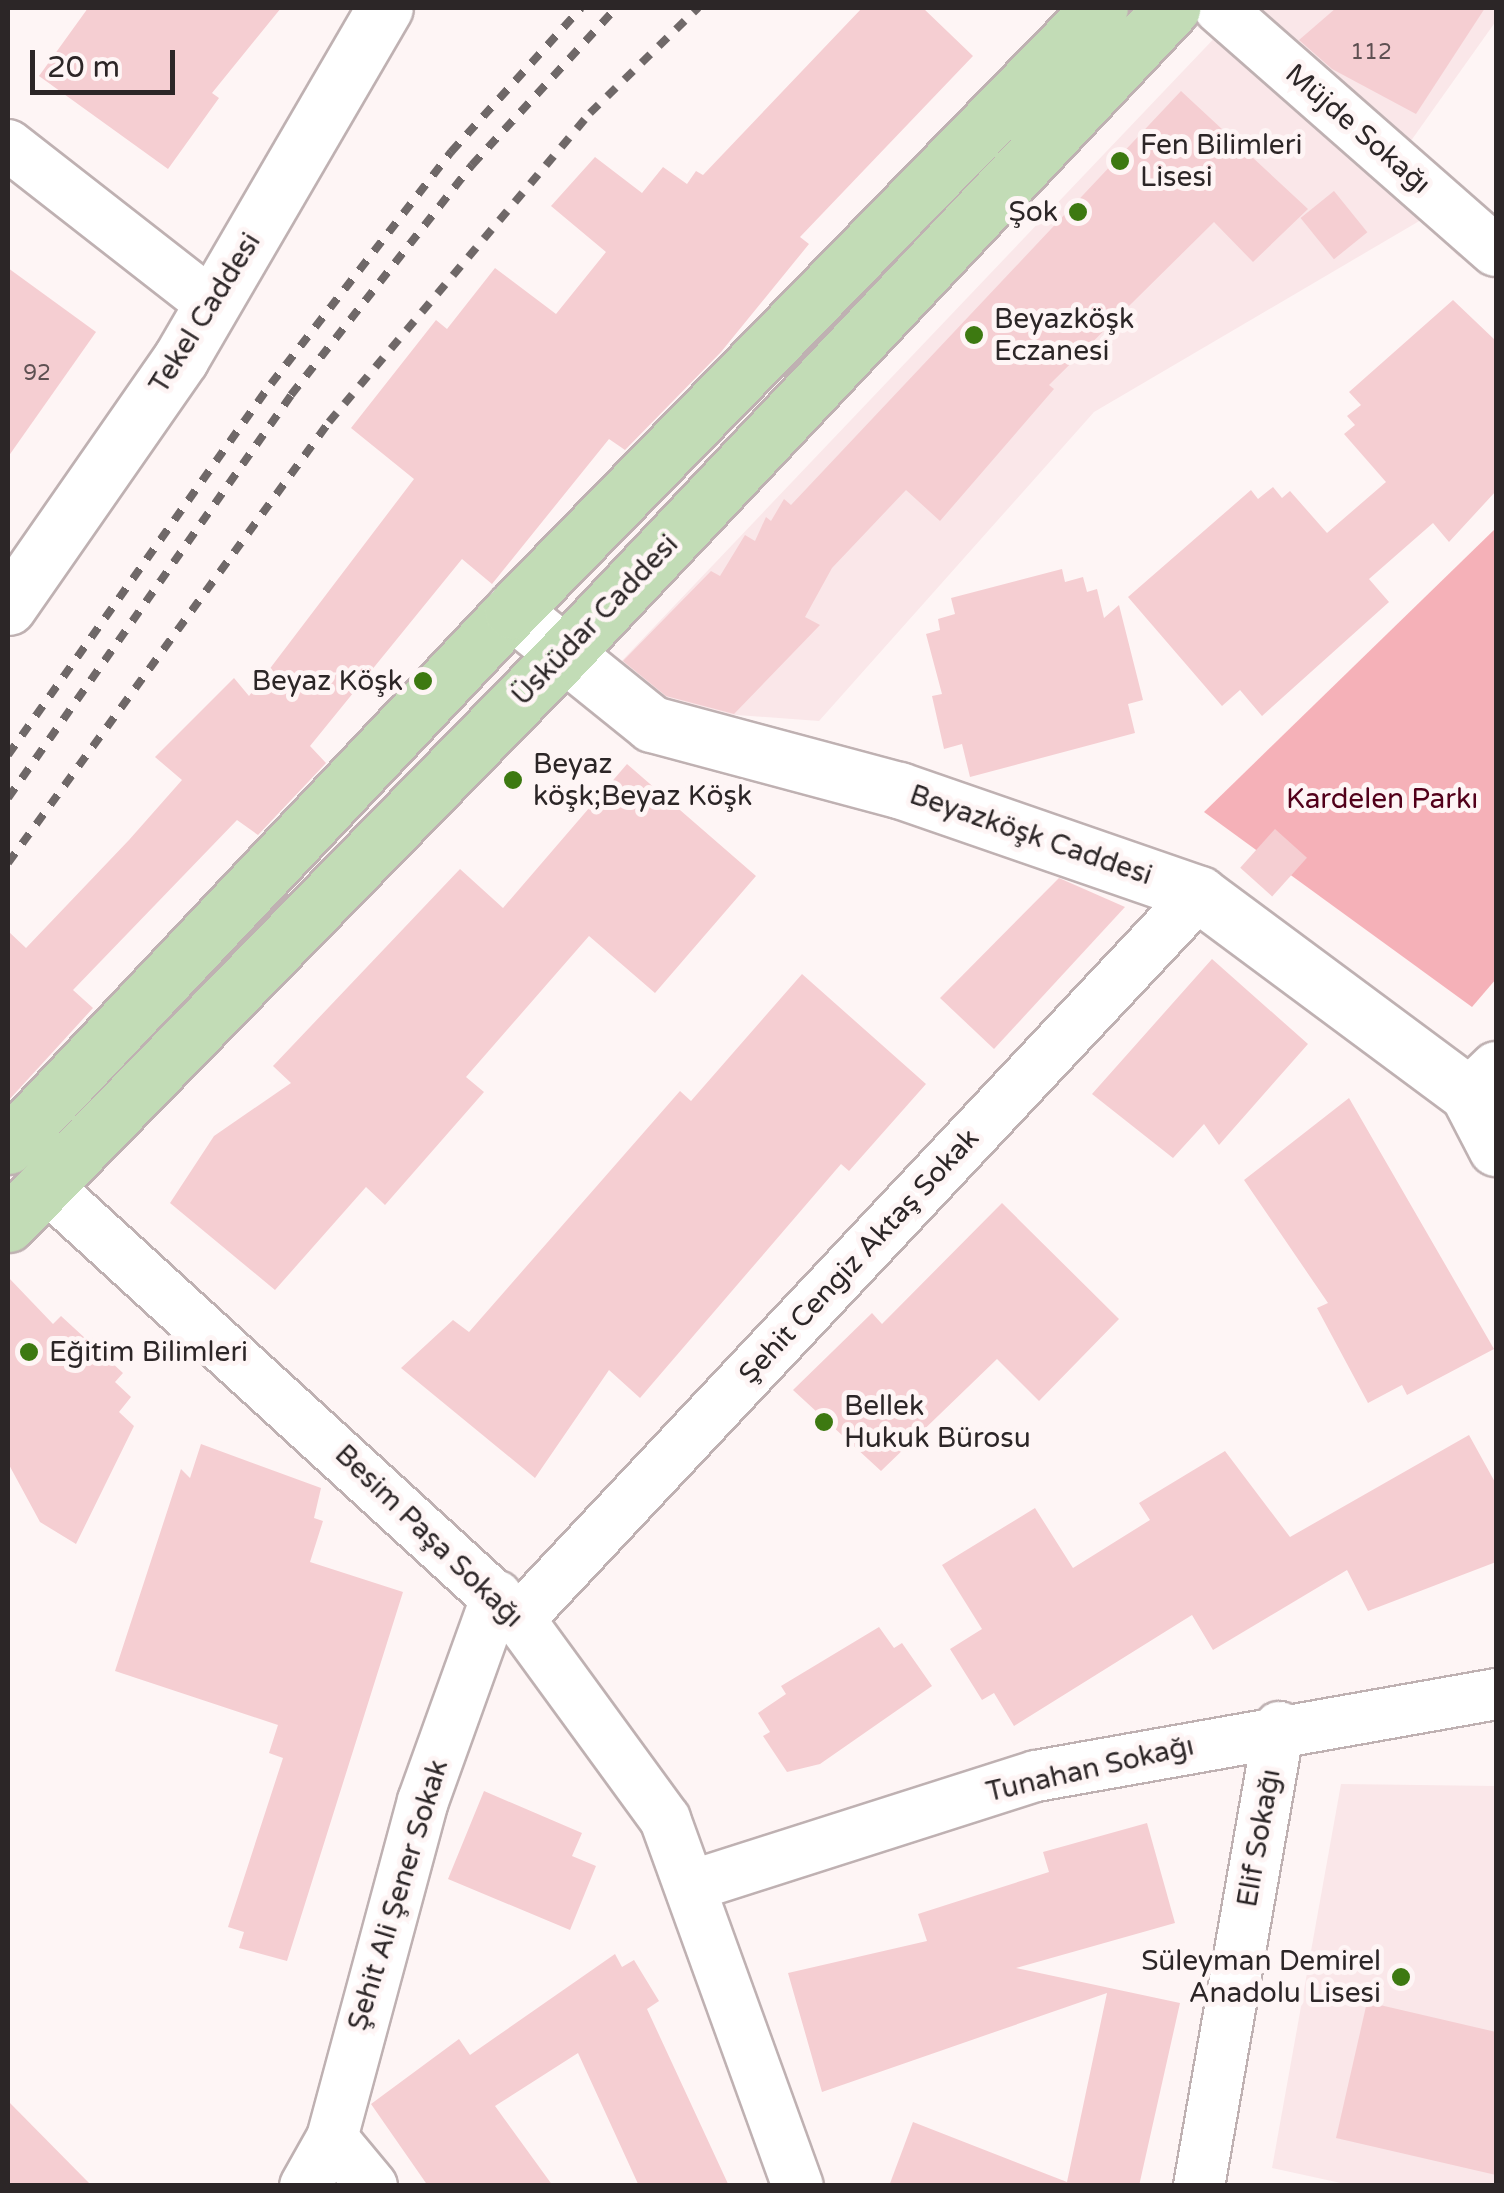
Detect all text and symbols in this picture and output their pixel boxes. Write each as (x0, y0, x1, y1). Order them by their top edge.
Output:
scale bar (35, 30, 180, 92)
house number: 112 (1350, 40, 1392, 66)
text: 20 m (47, 49, 120, 86)
street label: Müjde Sokağı (1279, 57, 1437, 201)
place label: Fen Bilimleri Lisesi (1140, 128, 1302, 194)
marker: Fen Bilimleri Lisesi (1109, 150, 1131, 172)
place label: Şok (1008, 195, 1058, 229)
marker: Şok (1067, 201, 1089, 223)
street label: Tekel Caddesi (142, 226, 268, 400)
place label: Beyazköşk Eczanesi (994, 302, 1134, 368)
marker: Beyazköşk Eczanesi (963, 324, 985, 346)
house number: 92 (23, 361, 51, 387)
street label: Üsküdar Caddesi (505, 528, 685, 712)
place label: Beyaz Köşk (252, 664, 403, 698)
marker: Beyaz Köşk (412, 670, 434, 692)
place label: Beyaz köşk;Beyaz Köşk (533, 747, 752, 813)
marker: Beyaz köşk;Beyaz Köşk (502, 769, 524, 791)
street label: Beyazköşk Caddesi (905, 778, 1157, 892)
park label: Kardelen Parkı (1286, 782, 1478, 816)
street label: Şehit Cengiz Aktaş Sokak (732, 1122, 986, 1390)
place label: Eğitim Bilimleri (49, 1335, 248, 1369)
marker: Eğitim Bilimleri (18, 1341, 40, 1363)
place label: Bellek Hukuk Bürosu (844, 1389, 1031, 1455)
marker: Bellek Hukuk Bürosu (813, 1411, 835, 1433)
street label: Besim Paşa Sokağı (328, 1438, 530, 1634)
street label: Tunahan Sokağı (983, 1729, 1197, 1809)
street label: Şehit Ali Şener Sokak (341, 1756, 455, 2034)
street label: Elif Sokağı (1230, 1766, 1288, 1910)
place label: Süleyman Demirel Anadolu Lisesi (1141, 1944, 1381, 2010)
marker: Süleyman Demirel Anadolu Lisesi (1390, 1966, 1412, 1988)

